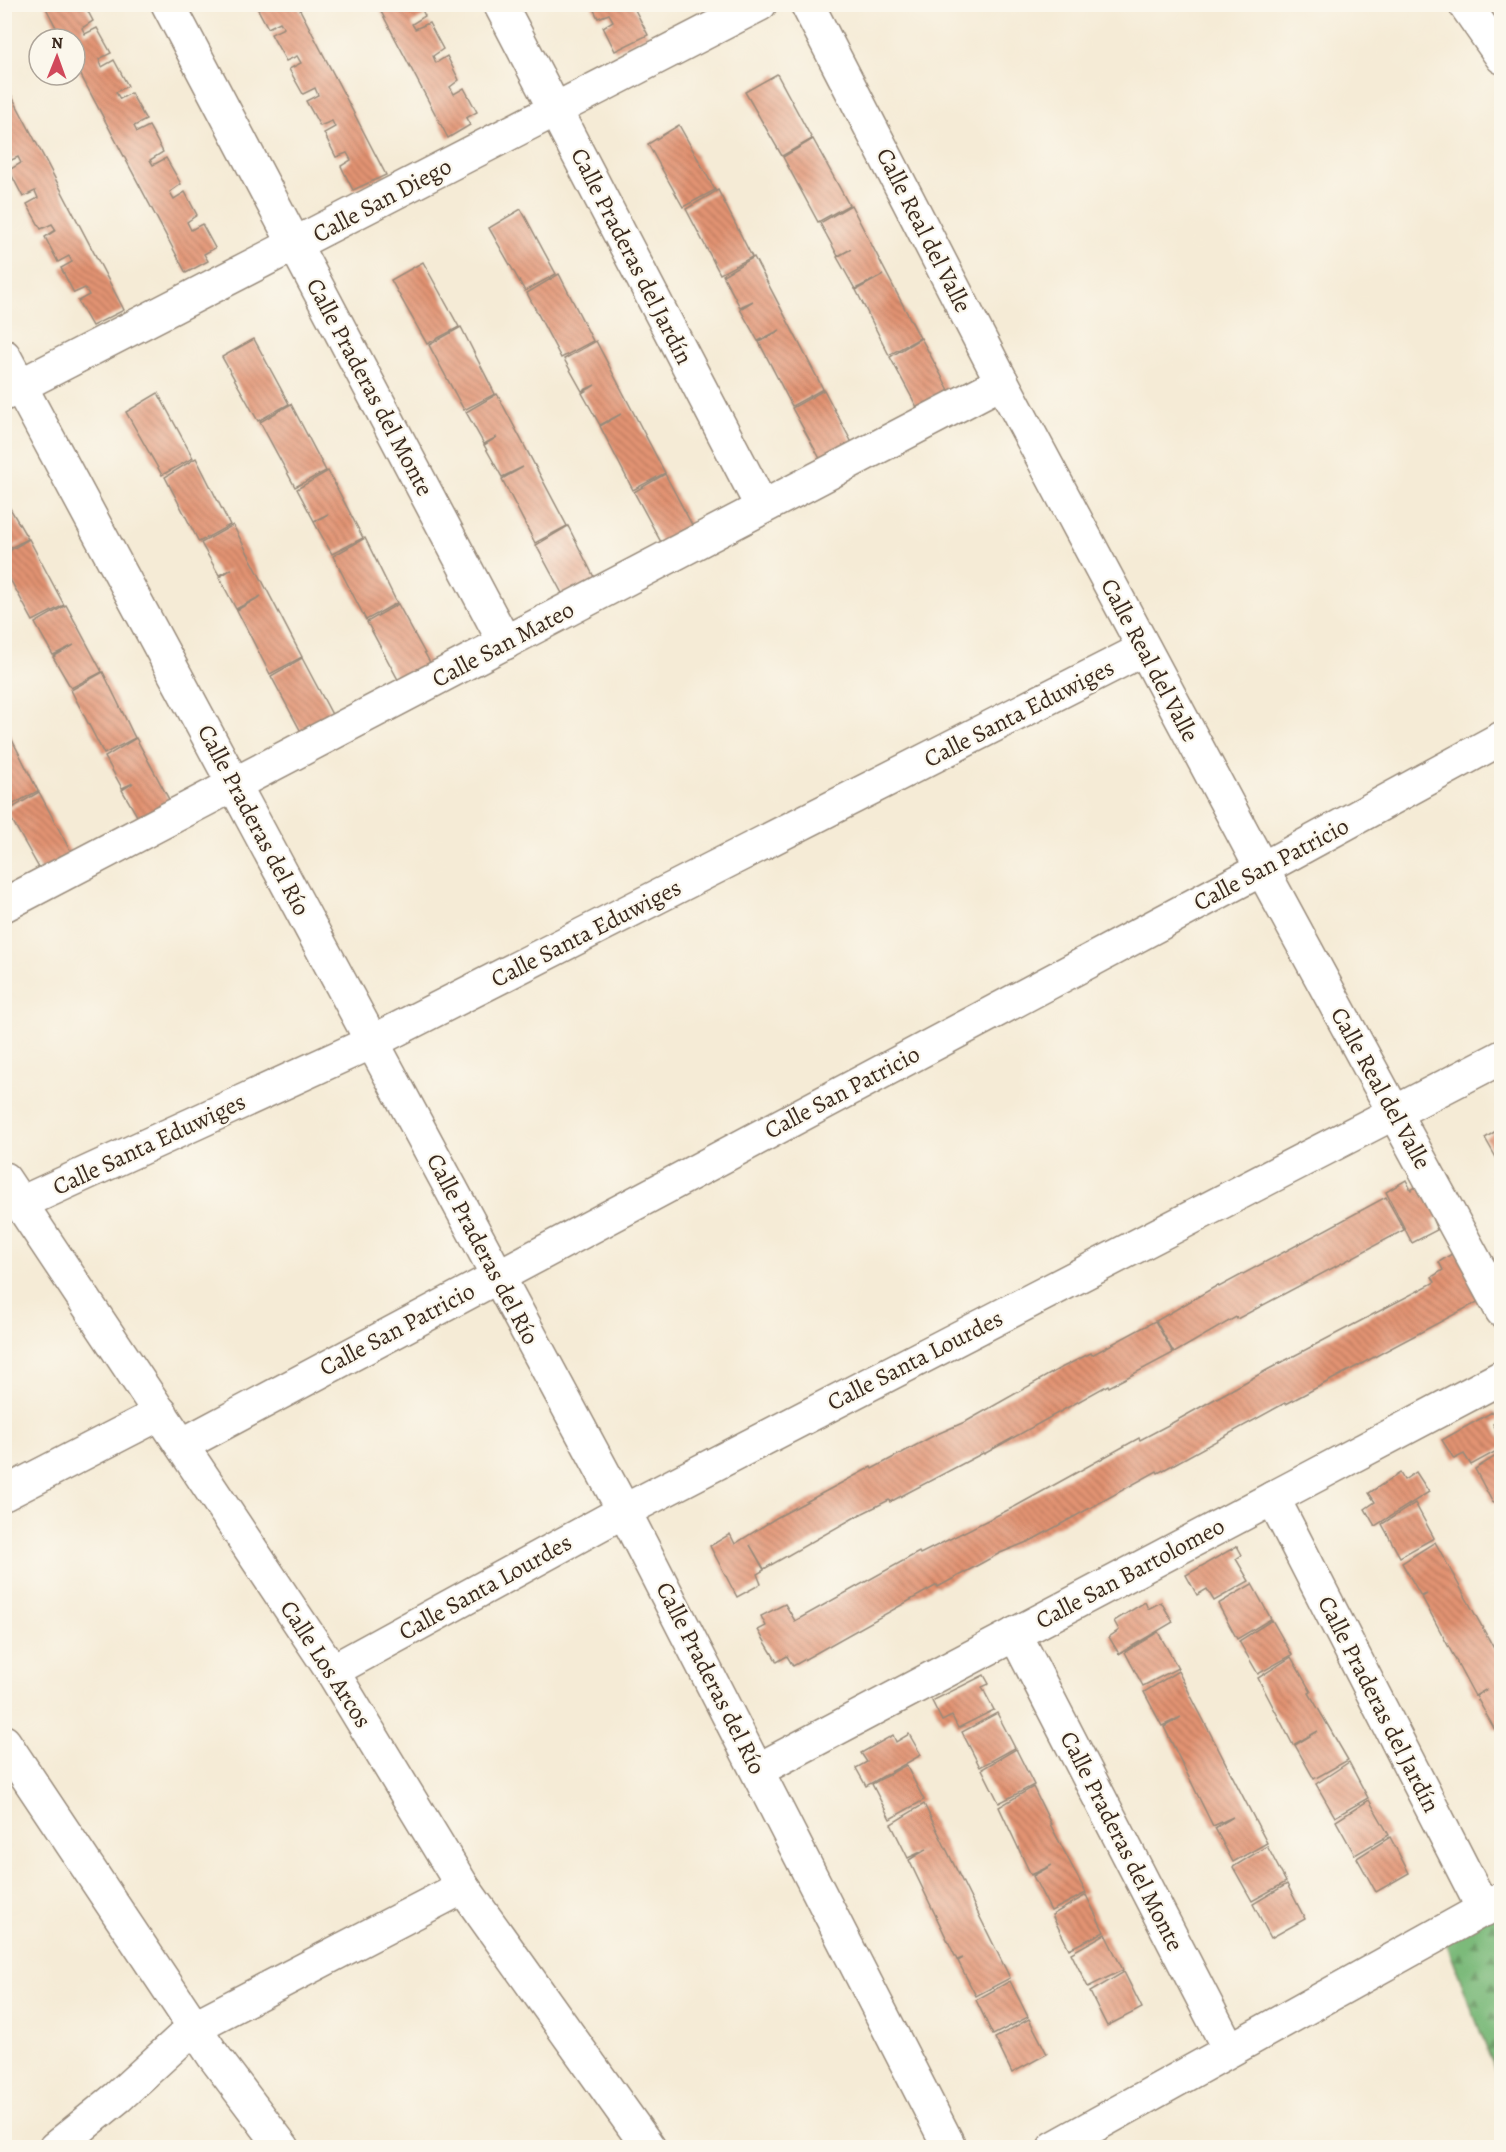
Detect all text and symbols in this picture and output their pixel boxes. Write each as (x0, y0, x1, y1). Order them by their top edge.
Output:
north arrow (27, 27, 87, 87)
text: N (51, 32, 64, 54)
street label: Calle Praderas del Jardín (563, 142, 701, 370)
street label: Calle Real del Valle (869, 142, 979, 318)
street label: Calle San Diego (307, 150, 457, 250)
street label: Calle Praderas del Monte (299, 272, 441, 502)
street label: Calle Real del Valle (1093, 573, 1207, 747)
street label: Calle San Mateo (426, 593, 580, 695)
street label: Calle Santa Eduwiges (918, 651, 1120, 775)
street label: Calle Praderas del Río (190, 719, 318, 921)
street label: Calle San Patricio (1188, 810, 1354, 918)
street label: Calle Santa Eduwiges (485, 871, 687, 995)
street label: Calle Real del Valle (1323, 1001, 1439, 1175)
street label: Calle San Patricio (759, 1038, 925, 1146)
street label: Calle Santa Eduwiges (47, 1085, 251, 1203)
street label: Calle Praderas del Río (419, 1148, 547, 1350)
street label: Calle San Patricio (314, 1275, 480, 1383)
street label: Calle Santa Lourdes (822, 1302, 1008, 1418)
street label: Calle San Bartolomeo (1030, 1510, 1230, 1636)
street label: Calle Santa Lourdes (393, 1526, 577, 1648)
street label: Calle Praderas del Río (649, 1576, 773, 1780)
street label: Calle Praderas del Jardín (1310, 1590, 1448, 1818)
street label: Calle Los Arcos (273, 1594, 379, 1734)
street label: Calle Praderas del Monte (1053, 1726, 1191, 1956)

